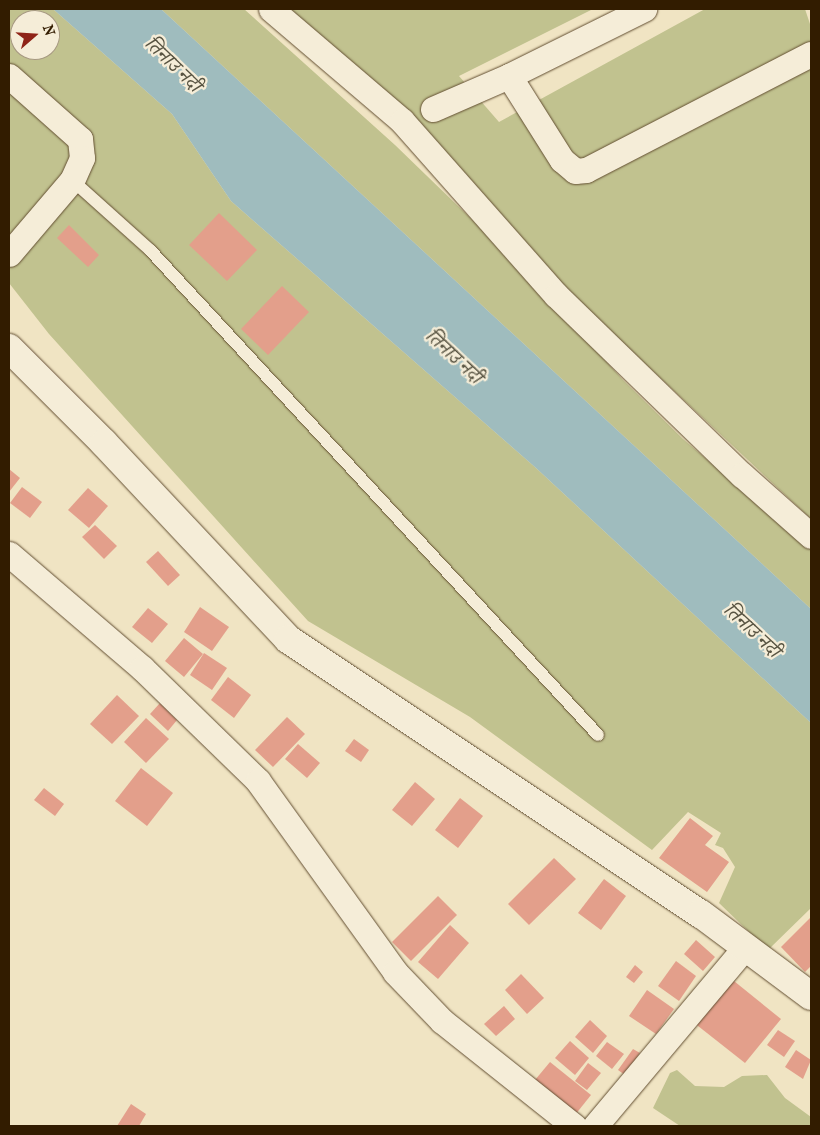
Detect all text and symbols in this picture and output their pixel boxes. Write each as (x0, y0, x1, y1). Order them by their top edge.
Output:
north arrow (10, 10, 60, 60)
text: N (39, 22, 58, 38)
water label: तिनाउ नदी (140, 31, 206, 97)
water label: तिनाउ नदी (420, 324, 488, 388)
water label: तिनाउ नदी (718, 598, 786, 662)

